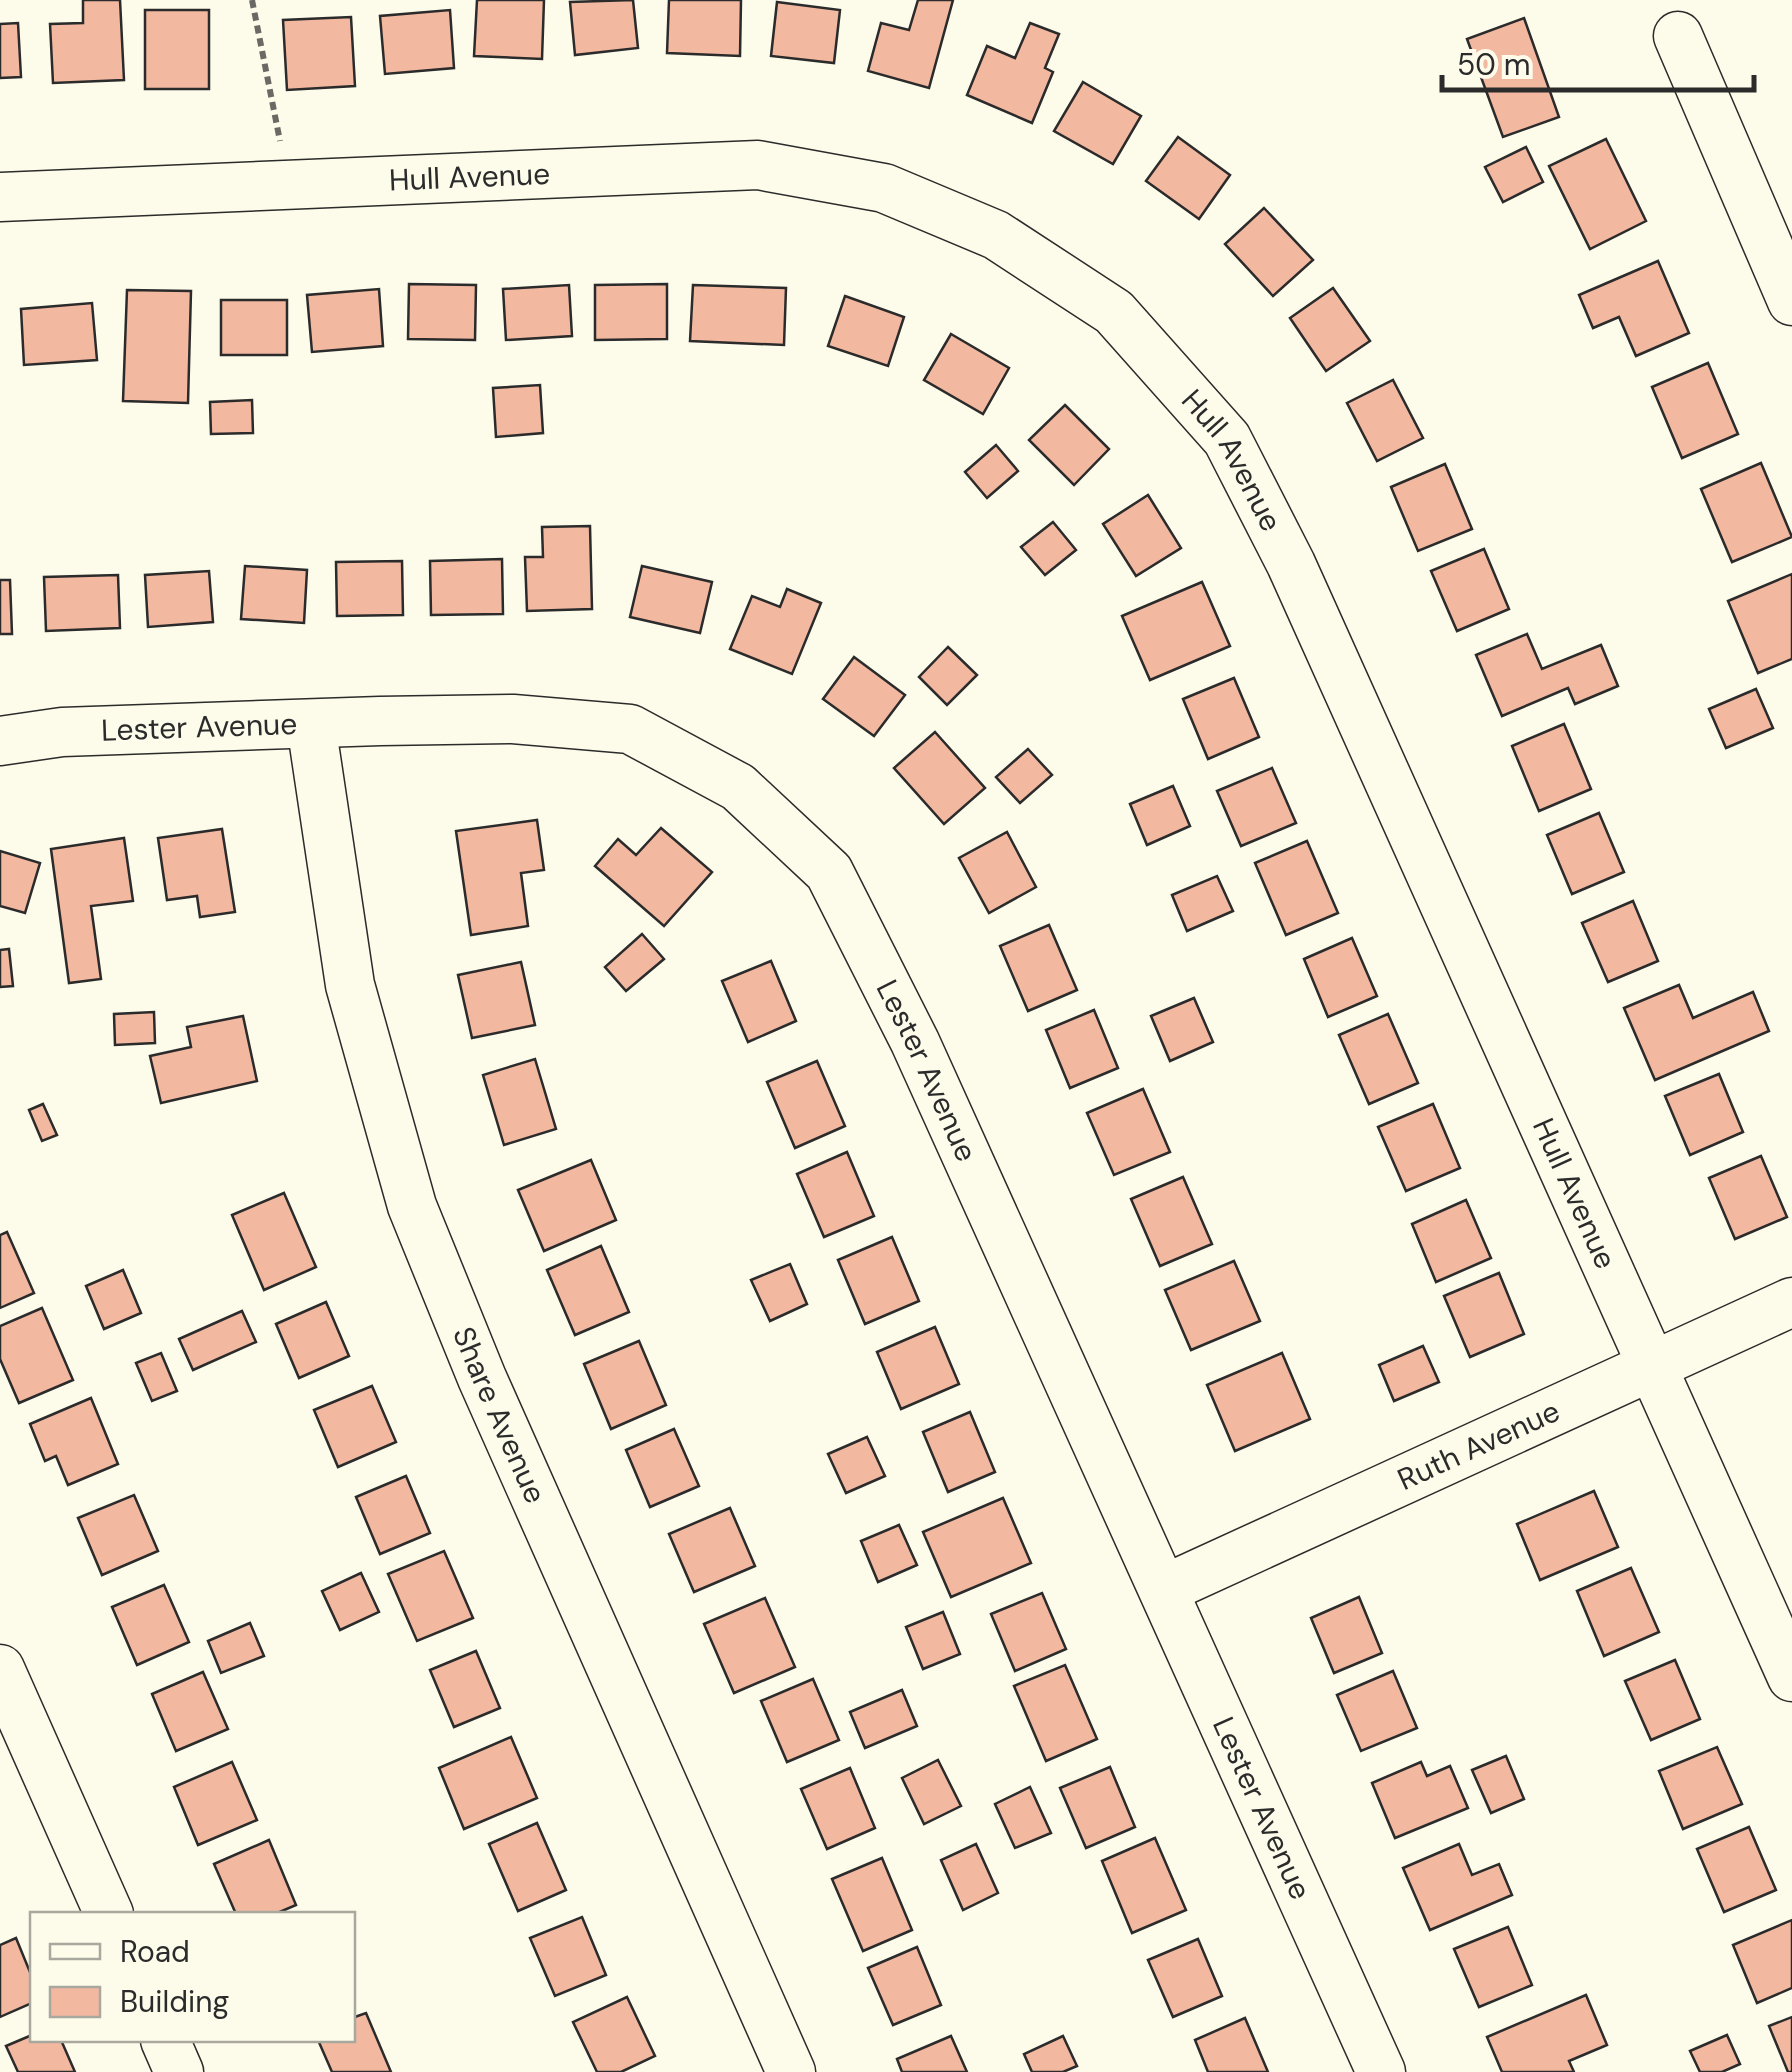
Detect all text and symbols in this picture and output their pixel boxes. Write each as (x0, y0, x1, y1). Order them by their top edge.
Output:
scale bar (1442, 30, 1754, 92)
text: 50 m (1457, 45, 1531, 84)
street label: Hull Avenue (388, 154, 551, 200)
street label: Hull Avenue (1173, 381, 1291, 538)
street label: Lester Avenue (101, 704, 298, 750)
street label: Lester Avenue (868, 973, 986, 1167)
street label: Hull Avenue (1524, 1112, 1626, 1275)
street label: Share Avenue (444, 1321, 555, 1509)
street label: Ruth Avenue (1391, 1391, 1566, 1499)
street label: Lester Avenue (1204, 1711, 1320, 1905)
legend (30, 1912, 355, 2042)
text: Road (120, 1932, 190, 1971)
text: Building (120, 1982, 229, 2021)

